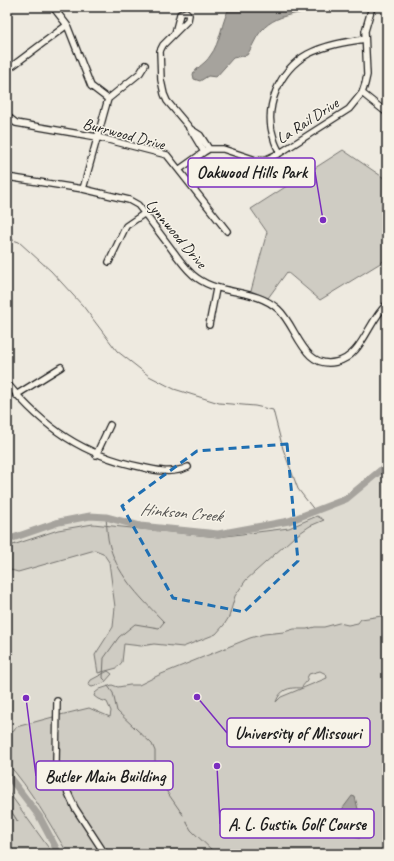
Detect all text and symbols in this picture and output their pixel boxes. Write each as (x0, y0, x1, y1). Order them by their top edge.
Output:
street label: La Rail Drive (273, 92, 344, 148)
street label: Burrwood Drive (81, 113, 169, 155)
callout: Oakwood Hills Park (188, 158, 315, 187)
text: Oakwood Hills Park (197, 162, 309, 183)
street label: Lynnwood Drive (141, 195, 212, 274)
water label: Hinkson Creek (139, 498, 226, 527)
callout: University of Missouri (227, 718, 370, 747)
text: University of Missouri (235, 723, 364, 744)
callout: Butler Main Building (36, 761, 173, 790)
text: Butler Main Building (45, 766, 167, 787)
callout: A. L. Gustin Golf Course (220, 809, 374, 838)
text: A. L. Gustin Golf Course (228, 814, 367, 835)

